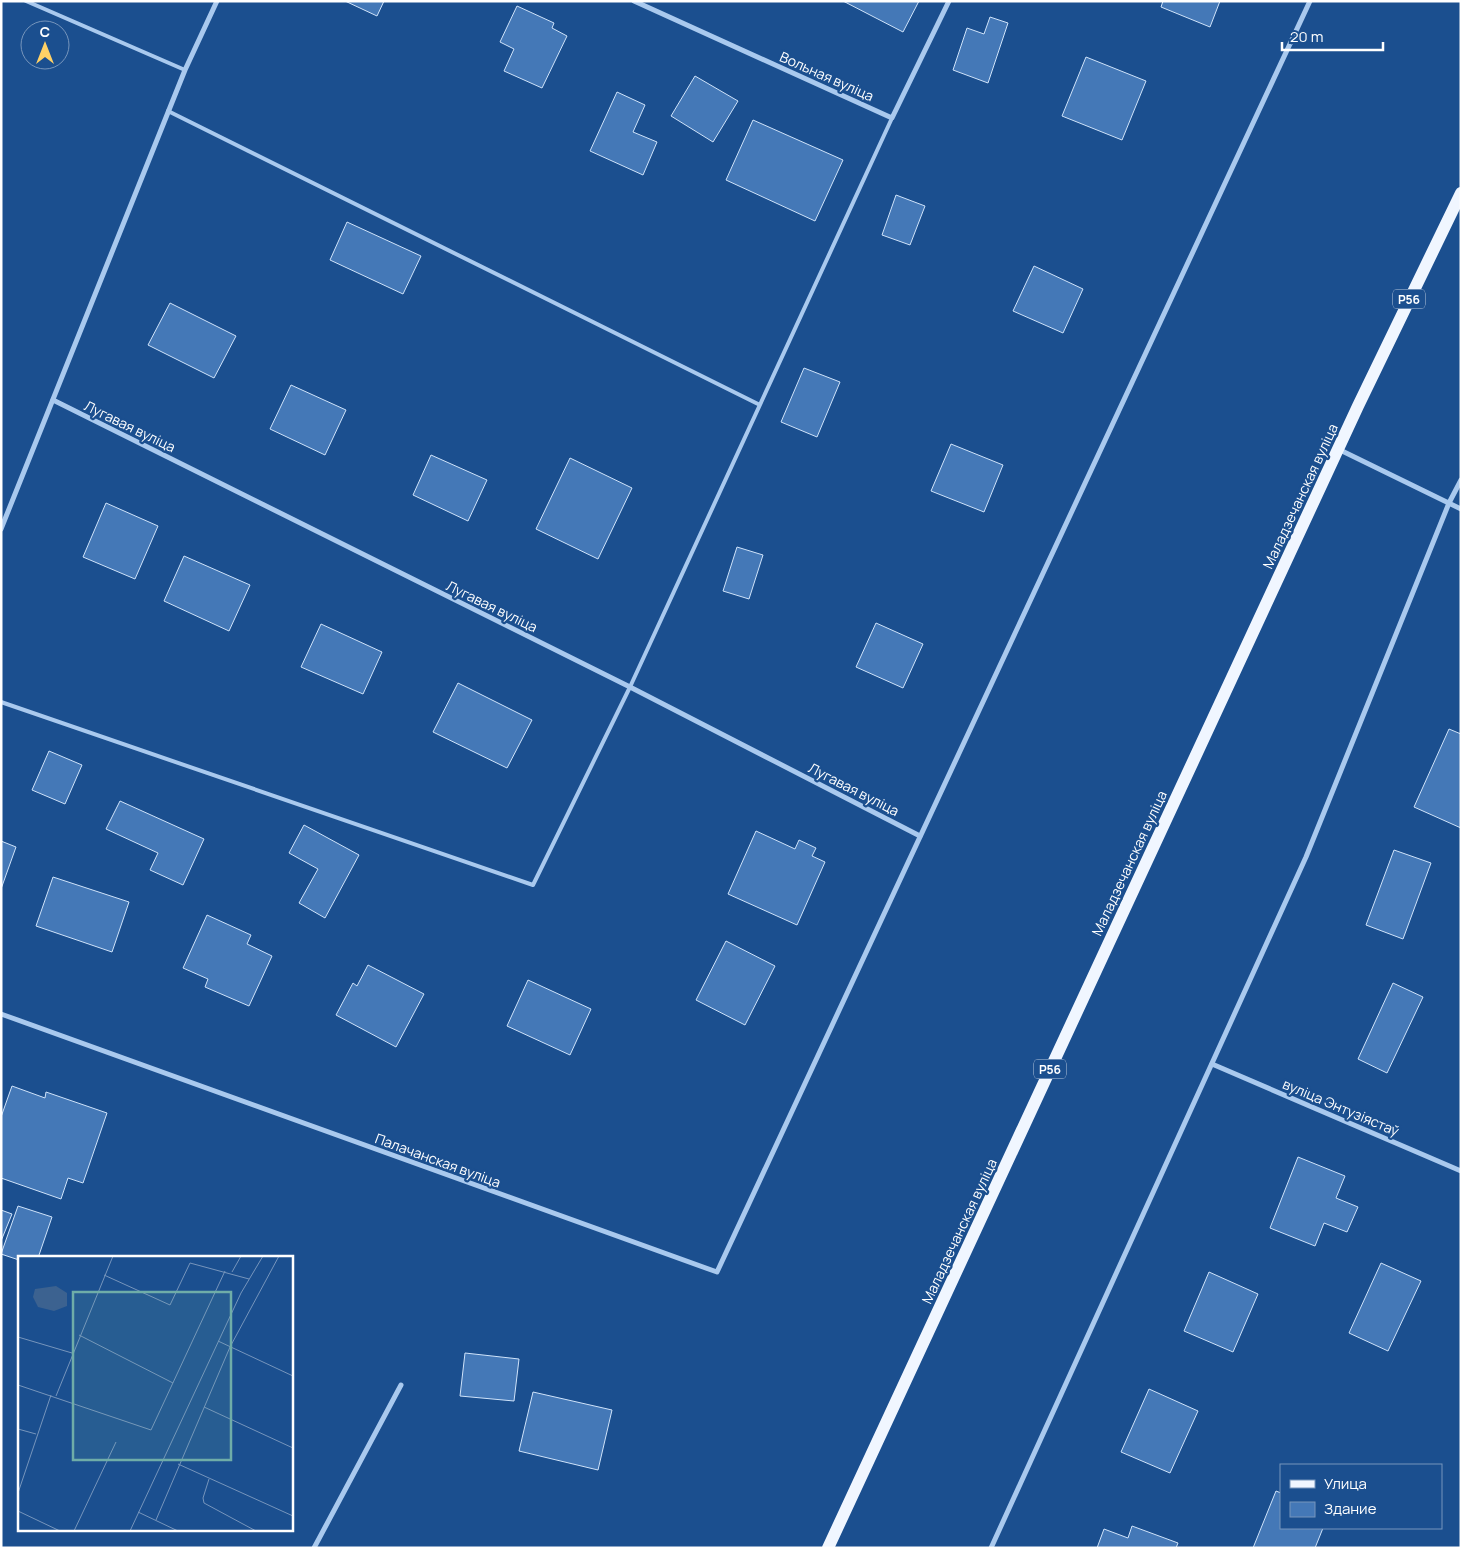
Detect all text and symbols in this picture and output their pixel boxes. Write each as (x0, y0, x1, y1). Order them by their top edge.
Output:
north arrow (20, 20, 70, 70)
scale bar (1282, 20, 1383, 52)
text: С (40, 22, 50, 41)
text: 20 m (1290, 26, 1323, 47)
street label: Вольная вуліца (777, 47, 877, 105)
road number: Р56 (1393, 290, 1425, 308)
street label: Лугавая вуліца (81, 396, 179, 456)
street label: Маладзечанская вуліца (1258, 420, 1342, 572)
street label: Лугавая вуліца (443, 576, 541, 636)
street label: Лугавая вуліца (805, 758, 903, 820)
street label: Маладзечанская вуліца (1087, 787, 1171, 939)
road number: Р56 (1034, 1060, 1066, 1078)
street label: вуліца Энтузіястаў (1280, 1074, 1403, 1140)
street label: Палачанская вуліца (373, 1128, 503, 1192)
street label: Маладзечанская вуліца (917, 1155, 1001, 1307)
inset map (18, 1256, 292, 1532)
legend (1280, 1464, 1442, 1529)
text: Улица (1324, 1473, 1367, 1494)
text: Здание (1324, 1498, 1377, 1519)

